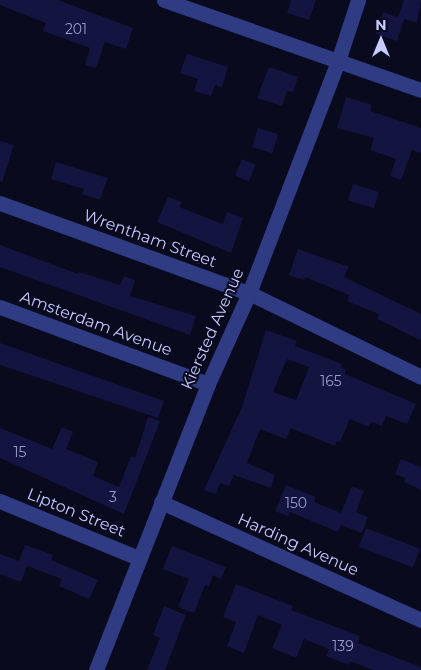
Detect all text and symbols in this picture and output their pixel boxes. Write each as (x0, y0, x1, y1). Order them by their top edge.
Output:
north arrow (356, 15, 406, 65)
text: N (375, 16, 387, 34)
house number: 201 (65, 21, 87, 37)
street label: Wrentham Street (81, 206, 219, 272)
street label: Kiersted Avenue (178, 265, 248, 393)
street label: Amsterdam Avenue (17, 288, 175, 360)
house number: 165 (320, 373, 342, 389)
house number: 15 (14, 444, 26, 460)
street label: Lipton Street (24, 485, 128, 541)
house number: 3 (109, 489, 117, 505)
house number: 150 (285, 495, 307, 511)
street label: Harding Avenue (235, 510, 361, 580)
house number: 139 (332, 638, 354, 654)

